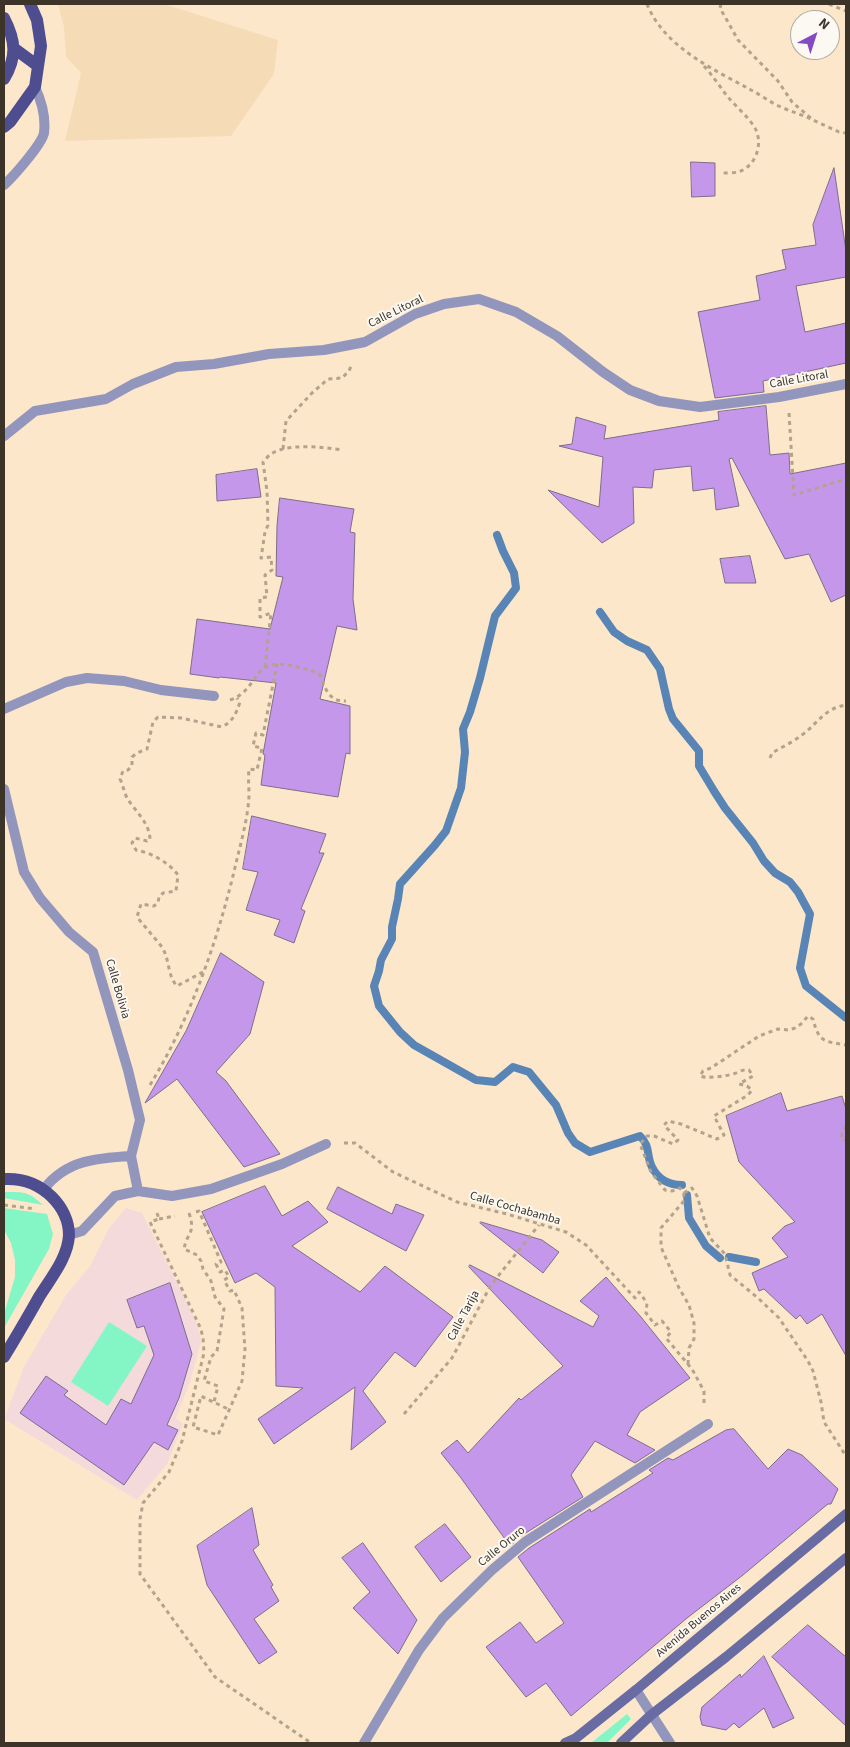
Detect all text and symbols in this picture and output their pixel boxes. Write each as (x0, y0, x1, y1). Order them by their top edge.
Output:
north arrow (790, 10, 840, 60)
text: N (814, 14, 834, 35)
street label: Calle Litoral (366, 292, 426, 332)
street label: Calle Litoral (768, 368, 830, 392)
street label: Calle Bolivia (102, 957, 132, 1021)
street label: Calle Cochabamba (468, 1189, 562, 1229)
street label: Calle Tarija (445, 1288, 483, 1344)
street label: Calle Oruro (475, 1524, 529, 1570)
street label: Avenida Buenos Aires (653, 1581, 745, 1661)

